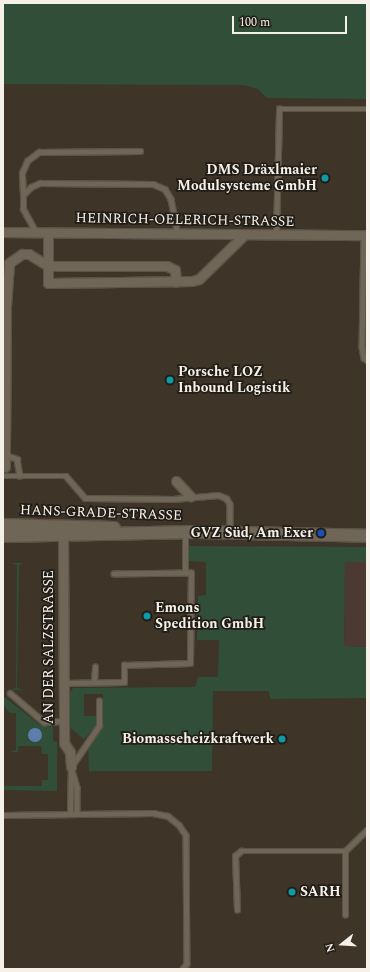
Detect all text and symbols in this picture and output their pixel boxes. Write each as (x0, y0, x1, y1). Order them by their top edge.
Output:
scale bar (234, 8, 349, 34)
text: 100 m (239, 13, 270, 32)
place label: DMS Dräxlmaier Modulsysteme GmbH (177, 162, 317, 194)
marker: DMS Dräxlmaier Modulsysteme GmbH (320, 173, 330, 183)
street label: HEINRICH-OELERICH-STRASSE (75, 210, 295, 230)
place label: Porsche LOZ Inbound Logistik (178, 364, 290, 396)
marker: Porsche LOZ Inbound Logistik (165, 375, 175, 385)
street label: HANS-GRADE-STRASSE (20, 502, 182, 524)
place label: GVZ Süd, Am Exer (190, 525, 313, 541)
marker: GVZ Süd, Am Exer (316, 528, 326, 538)
street label: AN DER SALZSTRASSE (41, 570, 57, 724)
place label: Emons Spedition GmbH (155, 600, 264, 632)
marker: Emons Spedition GmbH (142, 611, 152, 621)
place label: Biomasseheizkraftwerk (122, 731, 274, 747)
marker: Biomasseheizkraftwerk (277, 734, 287, 744)
place label: SARH (300, 884, 341, 900)
marker: SARH (287, 887, 297, 897)
north arrow (322, 924, 362, 964)
text: N (321, 941, 339, 954)

